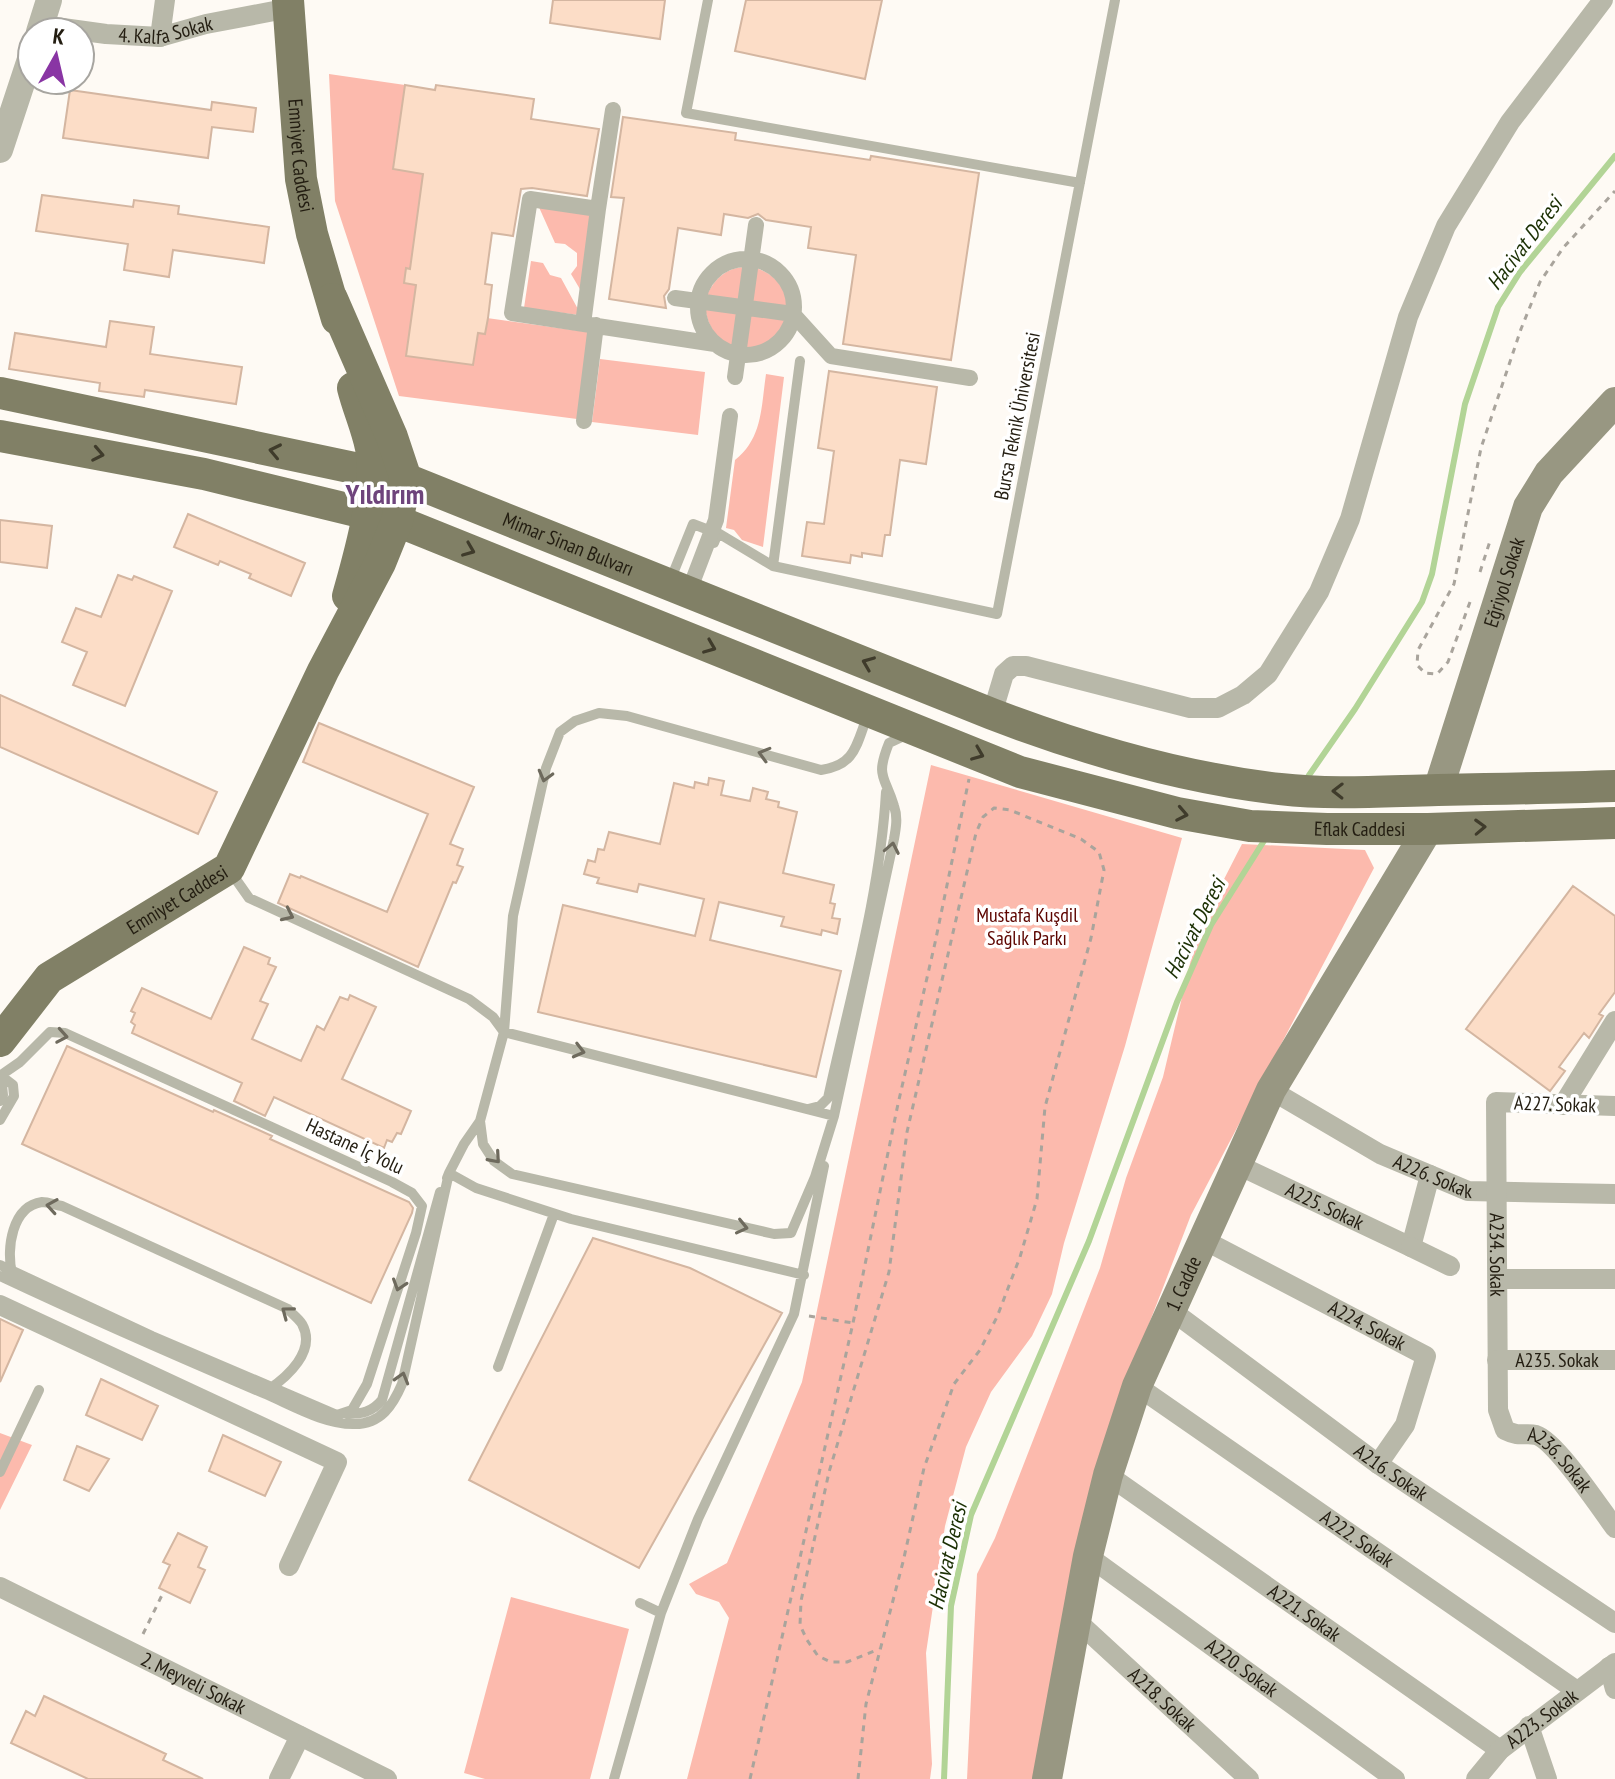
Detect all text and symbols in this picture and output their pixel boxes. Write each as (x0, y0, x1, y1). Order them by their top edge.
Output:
street label: 4. Kalfa Sokak (118, 10, 215, 50)
north arrow (16, 16, 96, 96)
text: K (51, 22, 67, 51)
street label: Emniyet Caddesi (282, 98, 320, 214)
water label: Hacivat Deresi (1480, 188, 1570, 295)
street label: Bursa Teknik Üniversitesi (988, 330, 1046, 502)
one-way arrow (268, 444, 282, 461)
one-way arrow (91, 445, 105, 462)
district label: Yıldırım (345, 475, 424, 512)
street label: Mimar Sinan Bulvarı (499, 506, 638, 582)
street label: Eğriyol Sokak (1478, 534, 1531, 630)
one-way arrow (461, 540, 475, 557)
one-way arrow (702, 637, 716, 654)
one-way arrow (862, 657, 876, 673)
one-way arrow (970, 745, 984, 761)
one-way arrow (757, 747, 771, 763)
one-way arrow (537, 768, 554, 782)
one-way arrow (1331, 782, 1344, 800)
one-way arrow (1175, 804, 1189, 821)
street label: Eflak Caddesi (1314, 816, 1405, 842)
one-way arrow (1474, 819, 1487, 836)
one-way arrow (883, 842, 900, 855)
street label: Emniyet Caddesi (122, 859, 233, 940)
water label: Hacivat Deresi (1157, 870, 1233, 983)
park label: Mustafa Kuşdil Sağlık Parkı (976, 902, 1078, 951)
one-way arrow (279, 905, 294, 921)
one-way arrow (55, 1026, 68, 1043)
one-way arrow (572, 1042, 586, 1059)
street label: A227. Sokak (1514, 1090, 1597, 1118)
street label: Hastane İç Yolu (302, 1112, 408, 1180)
street label: A226. Sokak (1389, 1148, 1472, 1204)
one-way arrow (485, 1149, 500, 1164)
street label: A225. Sokak (1281, 1176, 1368, 1236)
one-way arrow (45, 1198, 59, 1215)
street label: A234. Sokak (1484, 1213, 1510, 1297)
one-way arrow (735, 1218, 749, 1235)
street label: 1. Cadde (1159, 1252, 1207, 1316)
one-way arrow (393, 1277, 409, 1291)
street label: A224. Sokak (1324, 1294, 1410, 1356)
one-way arrow (281, 1308, 296, 1322)
street label: A235. Sokak (1515, 1347, 1599, 1373)
one-way arrow (393, 1372, 410, 1385)
street label: A236. Sokak (1526, 1421, 1598, 1498)
street label: A216. Sokak (1349, 1438, 1433, 1507)
water label: Hacivat Deresi (921, 1497, 974, 1612)
street label: A222. Sokak (1315, 1504, 1399, 1573)
street label: A221. Sokak (1263, 1578, 1346, 1648)
street label: A220. Sokak (1200, 1633, 1283, 1703)
street label: 2. Meyveli Sokak (137, 1646, 251, 1720)
street label: A218. Sokak (1123, 1662, 1202, 1738)
street label: A223. Sokak (1501, 1683, 1583, 1754)

